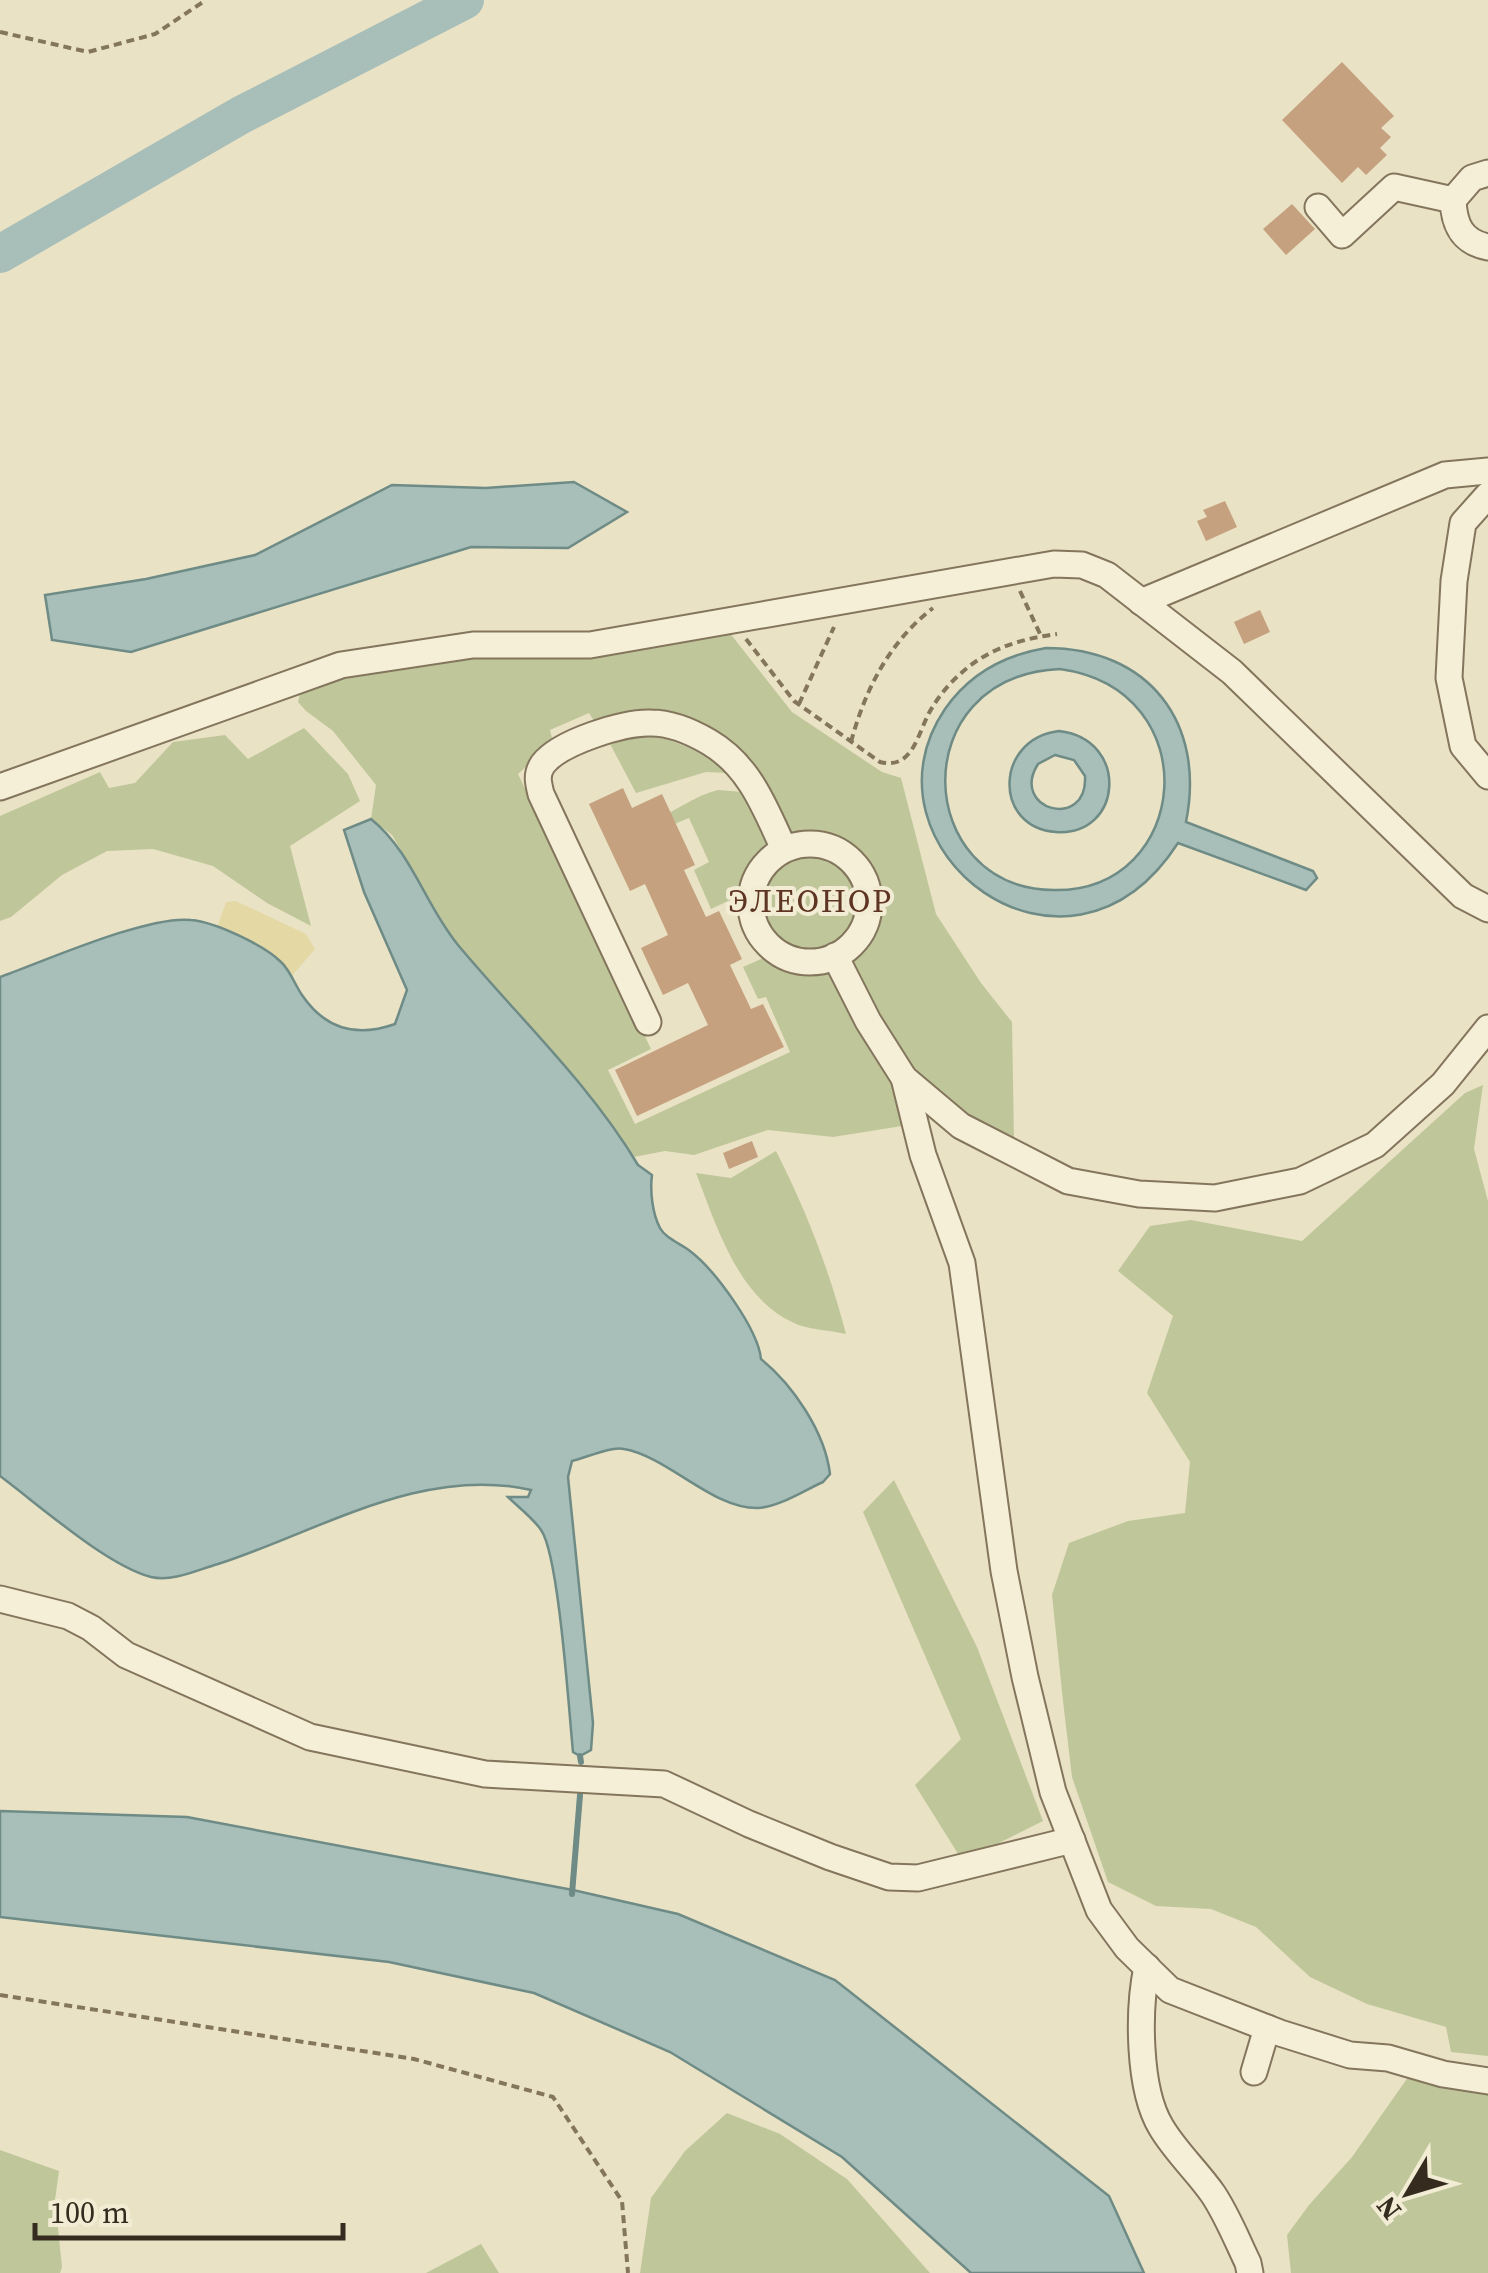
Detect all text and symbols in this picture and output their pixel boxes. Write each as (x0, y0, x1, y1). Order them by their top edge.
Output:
district label: ЭЛЕОНОР (729, 879, 893, 923)
north arrow (1358, 2143, 1458, 2243)
scale bar (35, 2178, 342, 2240)
text: N (1367, 2189, 1410, 2228)
text: 100 m (50, 2192, 129, 2233)

